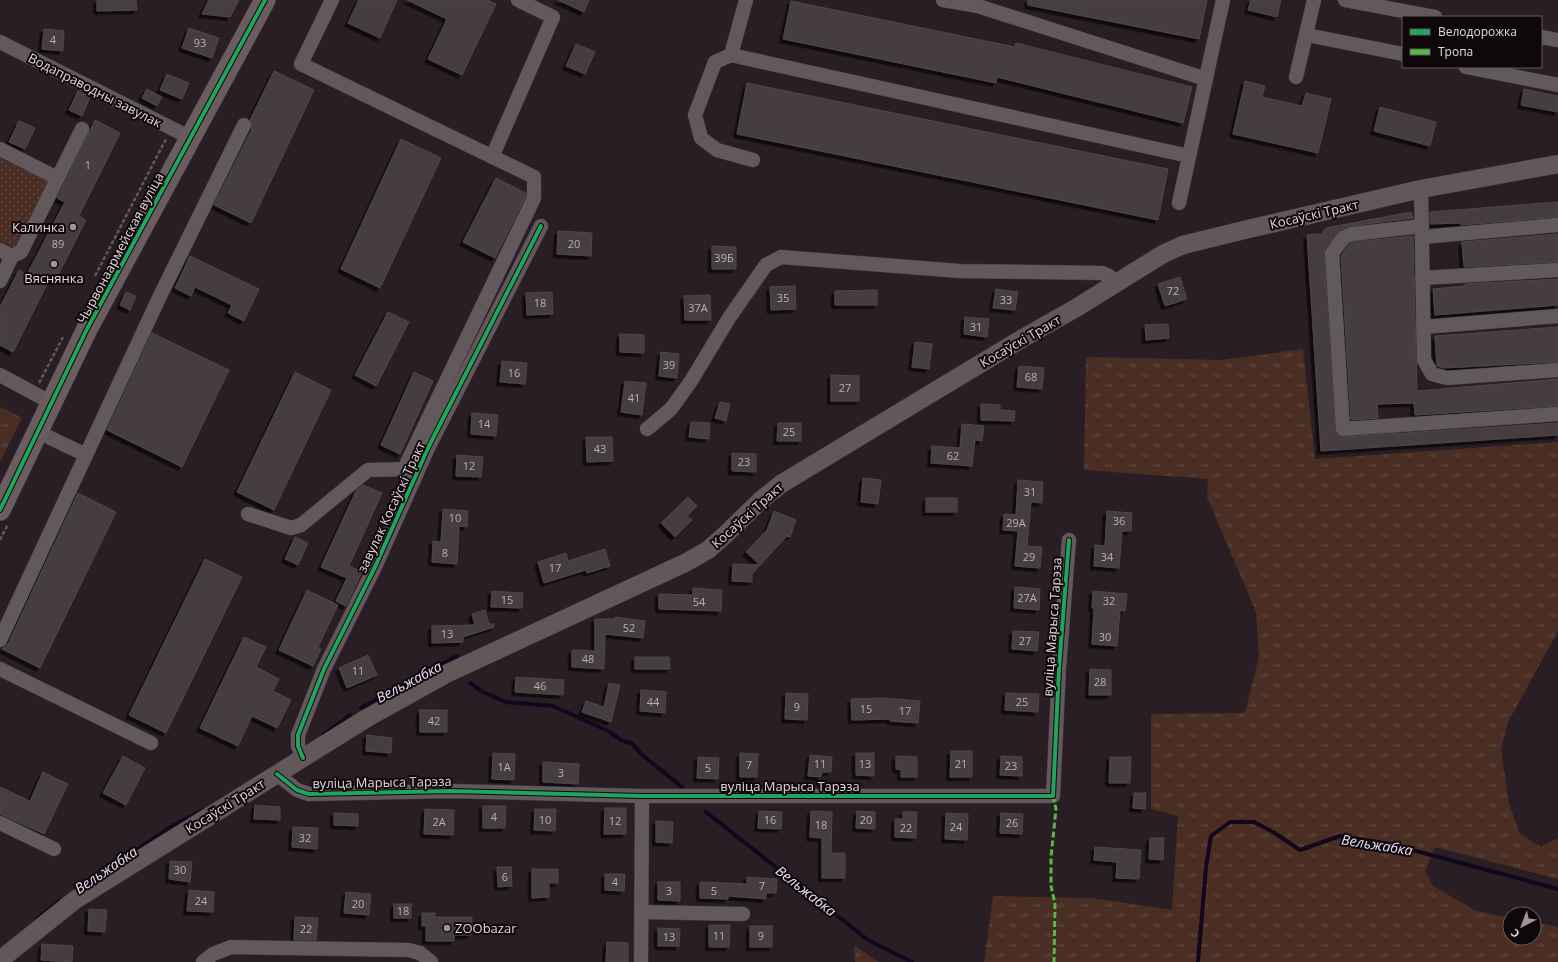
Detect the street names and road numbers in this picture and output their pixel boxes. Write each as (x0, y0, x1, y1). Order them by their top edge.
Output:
street label: Водаправодны завулак (25, 49, 165, 132)
street label: Чырвонаармейская вуліца (72, 169, 168, 327)
street label: Косаўскі Тракт (1268, 195, 1360, 233)
street label: Косаўскі Тракт (976, 311, 1064, 371)
street label: завулак Косаўскі Тракт (353, 439, 429, 575)
street label: Косаўскі Тракт (707, 478, 787, 552)
street label: вуліца Марыса Тарэза (1038, 557, 1066, 697)
street label: вуліца Марыса Тарэза (312, 772, 452, 792)
street label: Косаўскі Тракт (182, 774, 268, 838)
street label: вуліца Марыса Тарэза (720, 777, 860, 795)

